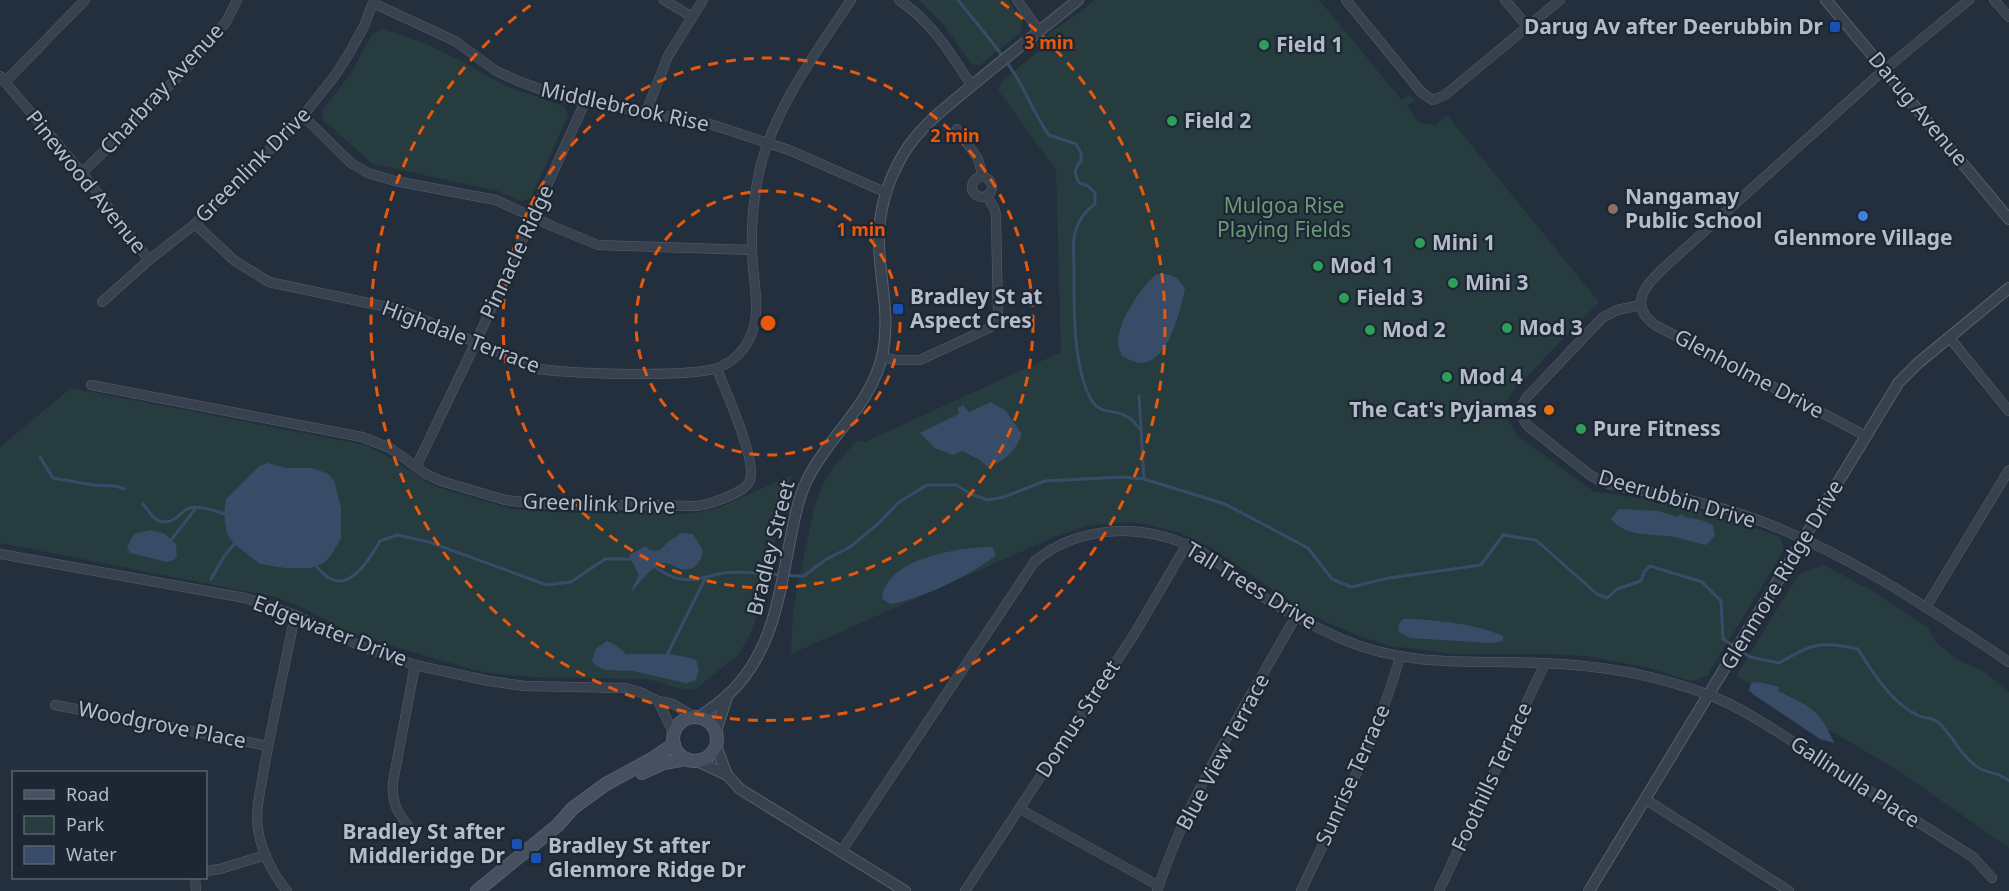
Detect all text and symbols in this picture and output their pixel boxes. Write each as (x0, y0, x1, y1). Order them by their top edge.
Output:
place label: Darug Av after Deerubbin Dr (1524, 12, 1824, 40)
street label: Charbray Avenue (93, 17, 229, 160)
marker: Darug Av after Deerubbin Dr (1828, 20, 1842, 34)
text: 3 min (1024, 30, 1074, 54)
place label: Field 1 (1276, 30, 1343, 58)
marker: Field 1 (1257, 38, 1271, 52)
street label: Darug Avenue (1863, 45, 1975, 171)
street label: Middlebrook Rise (539, 75, 712, 138)
street label: Greenlink Drive (188, 100, 316, 228)
street label: Pinewood Avenue (20, 104, 153, 259)
place label: Field 2 (1184, 106, 1251, 134)
marker: Field 2 (1165, 114, 1179, 128)
text: 2 min (930, 123, 980, 147)
street label: Pinnacle Ridge (473, 180, 559, 323)
place label: Nangamay Public School (1625, 182, 1762, 234)
park label: Mulgoa Rise Playing Fields (1217, 191, 1351, 243)
marker: Nangamay Public School (1606, 202, 1620, 216)
marker: Glenmore Village (1856, 209, 1870, 223)
text: 1 min (836, 217, 886, 241)
place label: Glenmore Village (1773, 223, 1953, 251)
place label: Mini 1 (1432, 228, 1495, 256)
marker: Mini 1 (1413, 236, 1427, 250)
place label: Mod 1 (1330, 251, 1394, 279)
marker: Mod 1 (1311, 259, 1325, 273)
place label: Mini 3 (1465, 268, 1528, 296)
marker: Mini 3 (1446, 276, 1460, 290)
place label: Bradley St at Aspect Cres (910, 282, 1042, 334)
place label: Field 3 (1356, 283, 1423, 311)
marker: Field 3 (1337, 291, 1351, 305)
street label: Highdale Terrace (378, 293, 544, 379)
marker: Bradley St at Aspect Cres (891, 302, 905, 316)
centre of rings (758, 313, 778, 333)
place label: Mod 3 (1519, 313, 1583, 341)
place label: Mod 2 (1382, 315, 1446, 343)
marker: Mod 3 (1500, 321, 1514, 335)
street label: Glenholme Drive (1670, 322, 1829, 424)
marker: Mod 2 (1363, 323, 1377, 337)
place label: Mod 4 (1459, 362, 1523, 390)
marker: Mod 4 (1440, 370, 1454, 384)
place label: The Cat's Pyjamas (1349, 395, 1537, 423)
marker: The Cat's Pyjamas (1542, 403, 1556, 417)
place label: Pure Fitness (1593, 414, 1721, 442)
marker: Pure Fitness (1574, 422, 1588, 436)
street label: Deerubbin Drive (1595, 462, 1759, 534)
street label: Glenmore Ridge Drive (1713, 474, 1849, 675)
street label: Bradley Street (740, 477, 800, 618)
street label: Greenlink Drive (522, 486, 676, 520)
street label: Tall Trees Drive (1181, 535, 1322, 635)
street label: Edgewater Drive (249, 588, 411, 672)
street label: Domus Street (1029, 654, 1126, 783)
street label: Blue View Terrace (1169, 668, 1275, 835)
street label: Woodgrove Place (76, 694, 249, 754)
street label: Foothills Terrace (1444, 698, 1538, 856)
street label: Sunrise Terrace (1308, 700, 1396, 850)
street label: Gallinulla Place (1785, 729, 1926, 834)
legend (12, 771, 207, 879)
text: Road (66, 782, 109, 806)
text: Park (66, 812, 104, 836)
place label: Bradley St after Middleridge Dr (343, 817, 506, 869)
place label: Bradley St after Glenmore Ridge Dr (548, 831, 746, 883)
marker: Bradley St after Middleridge Dr (510, 837, 524, 851)
text: Water (66, 842, 117, 866)
marker: Bradley St after Glenmore Ridge Dr (529, 851, 543, 865)

